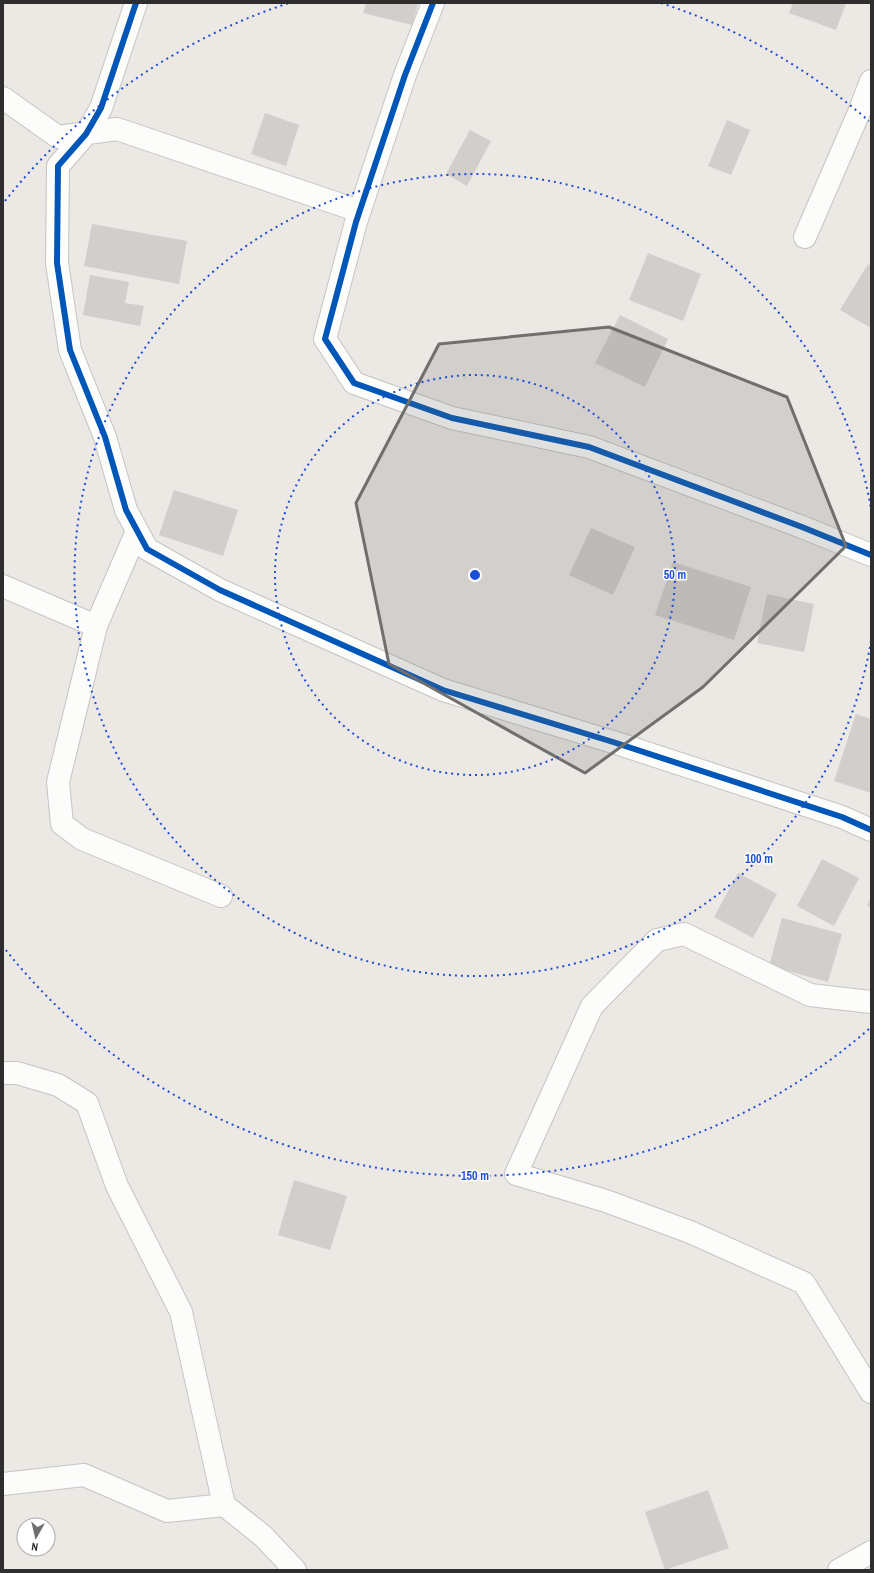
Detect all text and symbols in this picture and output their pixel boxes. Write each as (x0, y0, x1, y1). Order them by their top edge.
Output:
text: 50 m (664, 567, 686, 583)
centre of rings (468, 568, 482, 582)
text: 100 m (745, 851, 773, 867)
text: 150 m (461, 1168, 489, 1184)
north arrow (16, 1517, 56, 1557)
text: N (30, 1540, 39, 1554)

